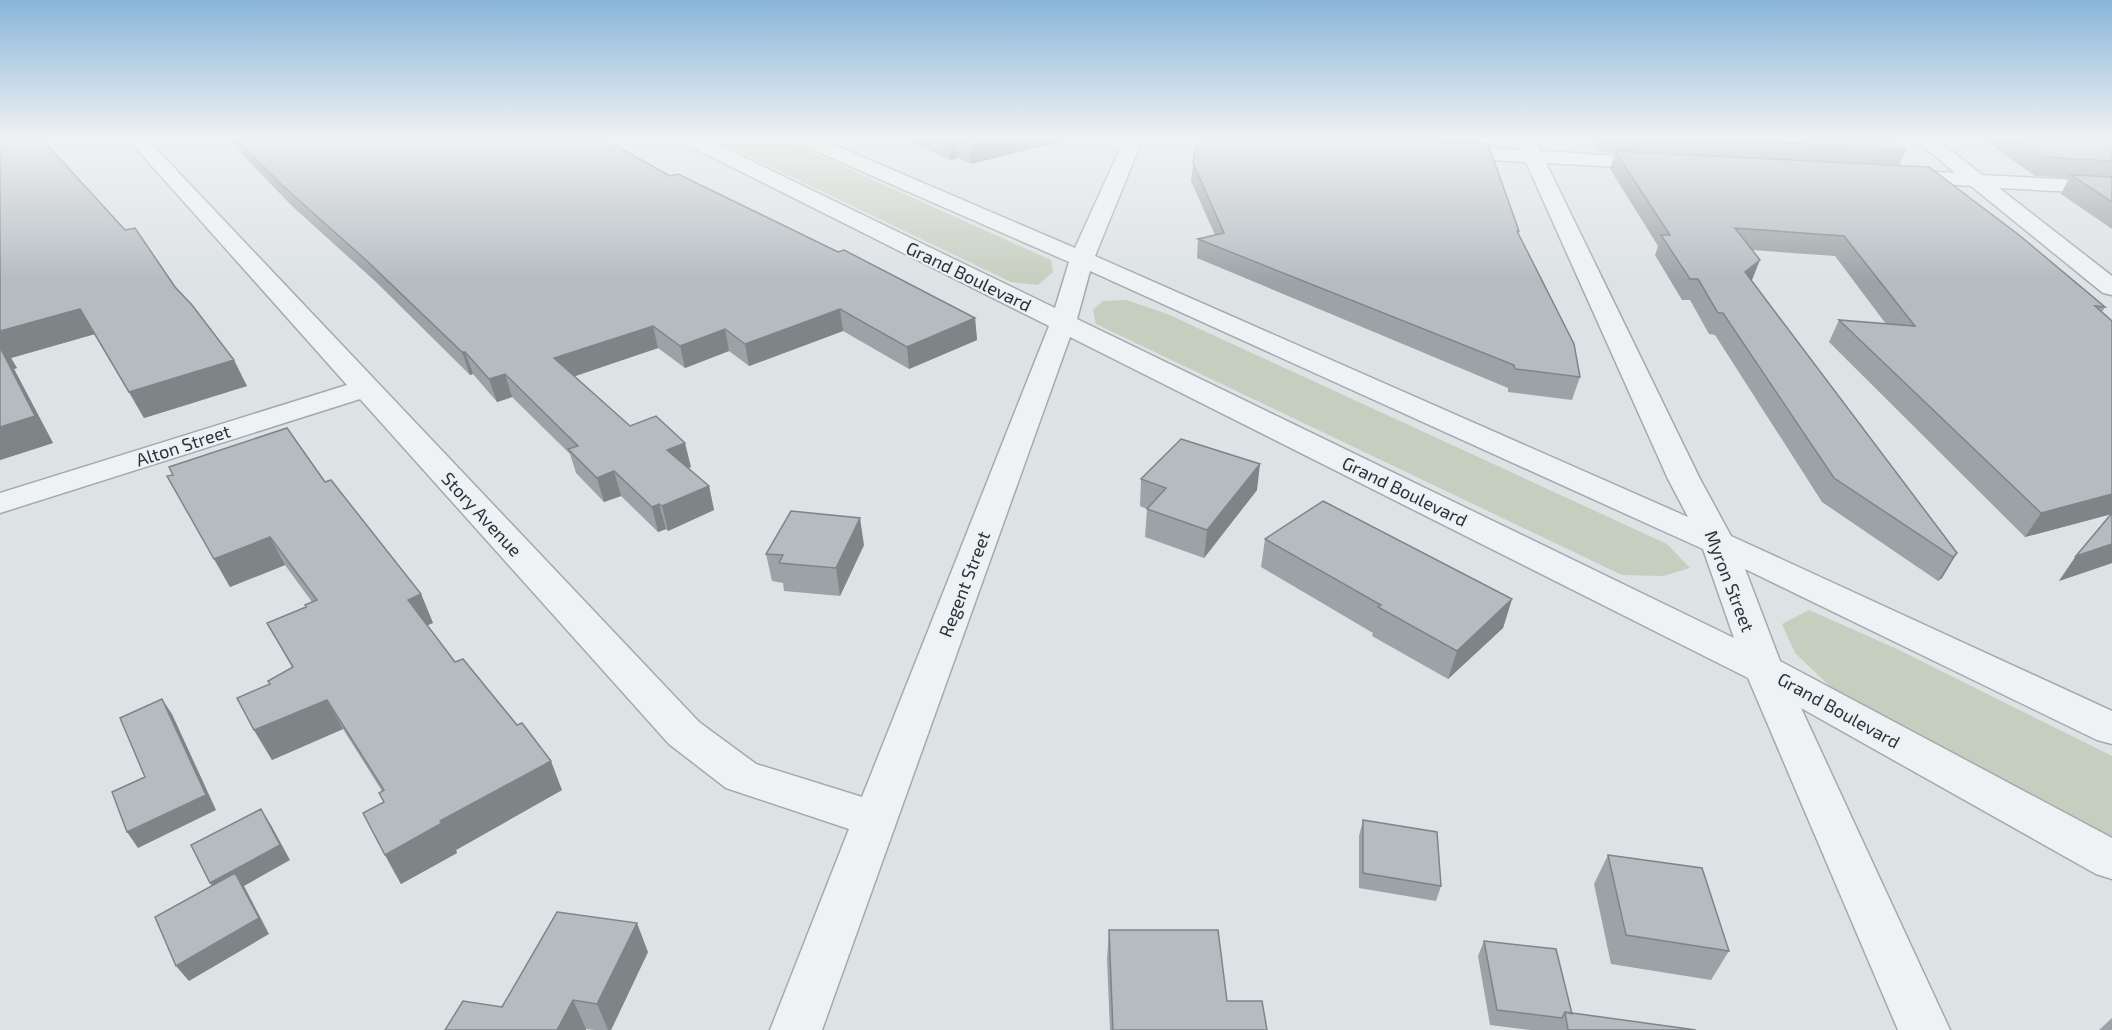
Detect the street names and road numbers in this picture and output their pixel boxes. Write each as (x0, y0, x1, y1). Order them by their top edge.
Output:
street label: Grand Boulevard (903, 236, 1035, 316)
street label: Alton Street (133, 419, 233, 471)
street label: Grand Boulevard (1339, 451, 1471, 531)
street label: Story Avenue (437, 467, 527, 561)
street label: Myron Street (1701, 527, 1759, 635)
street label: Regent Street (934, 528, 994, 640)
street label: Grand Boulevard (1774, 667, 1904, 753)

